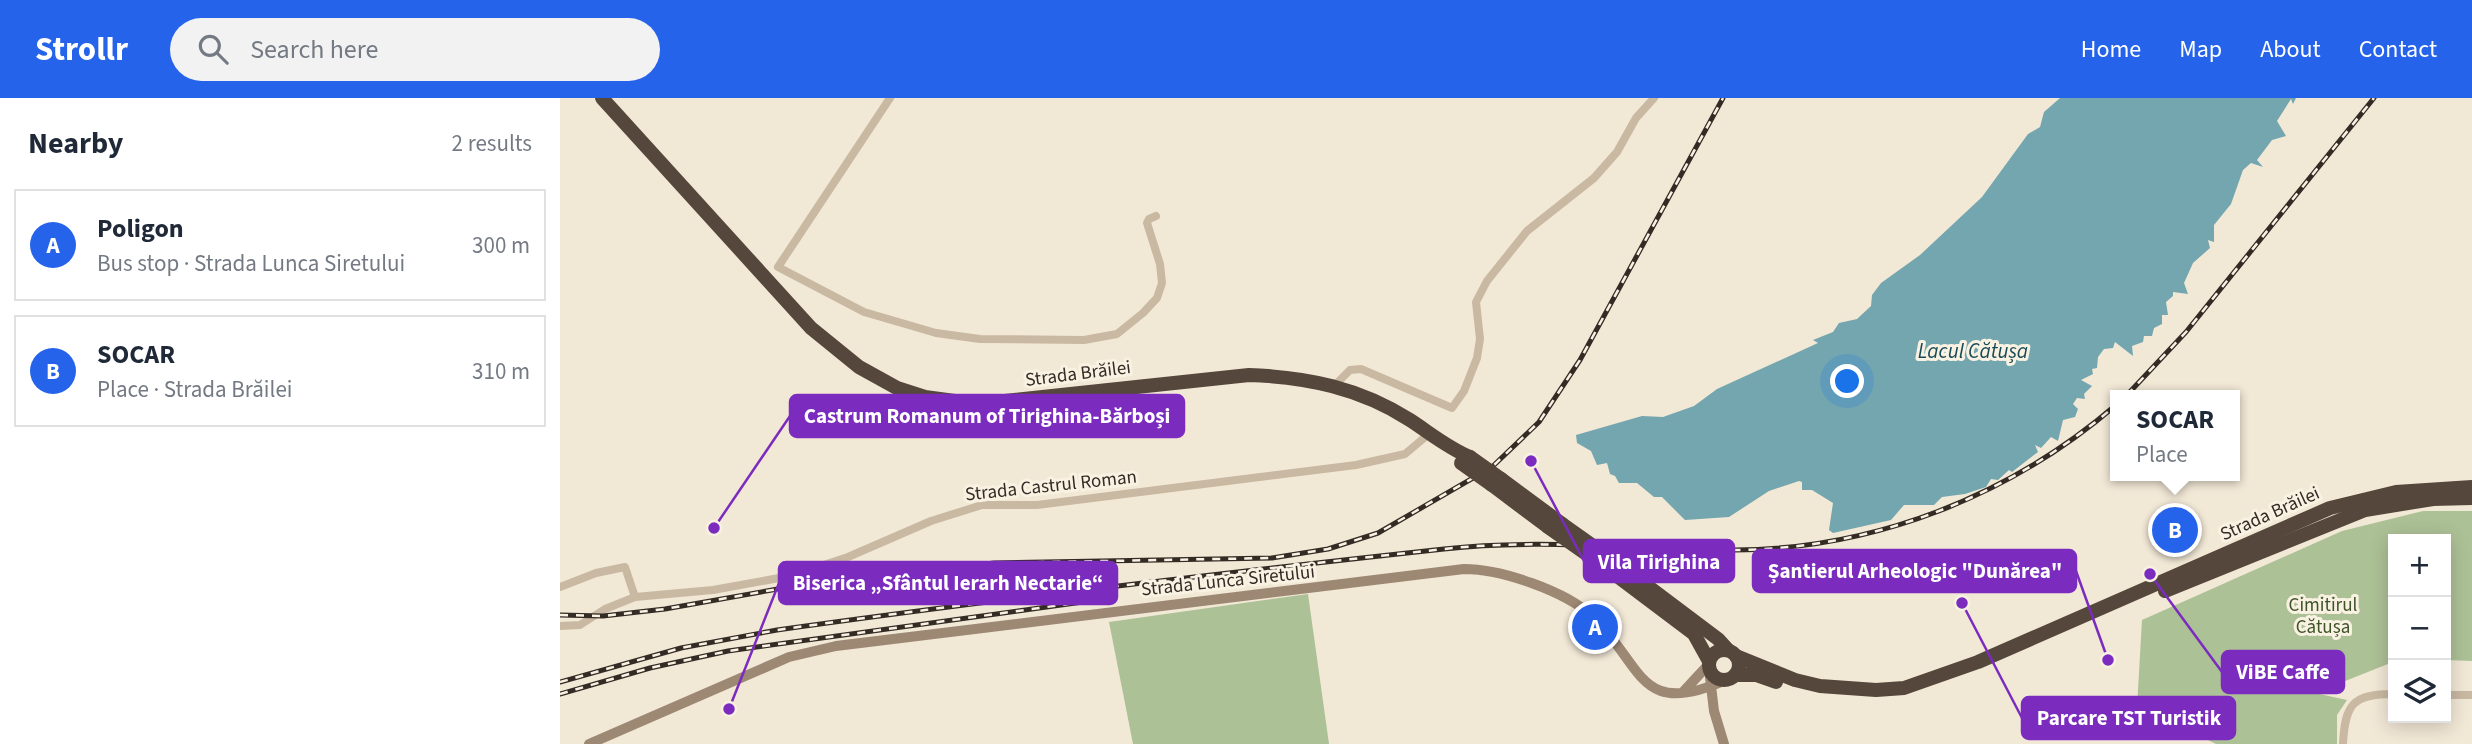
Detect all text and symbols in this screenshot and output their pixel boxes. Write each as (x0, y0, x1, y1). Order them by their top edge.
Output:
search box (170, 18, 660, 81)
text: Strollr (35, 26, 128, 73)
icon: search (194, 30, 232, 68)
text: Search here (250, 31, 378, 68)
text: Home (2081, 32, 2141, 67)
text: Map (2179, 32, 2222, 67)
text: About (2260, 32, 2321, 67)
text: Contact (2359, 32, 2437, 67)
text: Nearby (28, 122, 123, 165)
text: 2 results (452, 127, 532, 160)
text: Poligon (97, 210, 184, 247)
text: A (46, 229, 60, 262)
text: 300 m (472, 229, 530, 262)
text: Bus stop · Strada Lunca Siretului (97, 247, 405, 280)
text: SOCAR (97, 336, 175, 373)
water label: Lacul Cătușa (1918, 336, 2028, 366)
street label: Strada Brăilei (1024, 354, 1132, 394)
text: B (46, 355, 60, 388)
text: 310 m (472, 355, 530, 388)
your location (1830, 364, 1864, 398)
text: Place · Strada Brăilei (97, 373, 292, 406)
popup (2110, 390, 2240, 481)
callout: Castrum Romanum of Tirighina-Bărboși (790, 395, 1184, 437)
text: Castrum Romanum of Tirighina-Bărboși (804, 401, 1170, 431)
text: SOCAR (2136, 401, 2214, 438)
text: Place (2136, 438, 2188, 471)
street label: Strada Castrul Roman (964, 464, 1138, 508)
street label: Strada Brăilei (2216, 480, 2324, 548)
pin: B (2152, 504, 2198, 556)
map controls (2388, 534, 2451, 723)
button: + (2388, 534, 2451, 597)
callout: Vila Tirighina (1584, 540, 1734, 582)
text: Vila Tirighina (1597, 547, 1720, 577)
callout: Șantierul Arheologic "Dunărea" (1753, 550, 2076, 592)
text: Șantierul Arheologic "Dunărea" (1768, 556, 2062, 586)
street label: Strada Lunca Siretului (1140, 558, 1316, 604)
callout: Biserica „Sfântul Ierarh Nectarie“ (779, 562, 1117, 604)
text: Biserica „Sfântul Ierarh Nectarie“ (793, 568, 1103, 598)
park label: Cimitirul Cătușa (2289, 592, 2358, 641)
button: − (2388, 597, 2451, 660)
pin: A (1572, 601, 1618, 653)
callout: ViBE Caffe (2222, 651, 2344, 693)
text: ViBE Caffe (2235, 657, 2330, 687)
button: layers (2388, 660, 2451, 723)
callout: Parcare TST Turistik (2022, 697, 2235, 739)
text: Parcare TST Turistik (2037, 703, 2222, 733)

